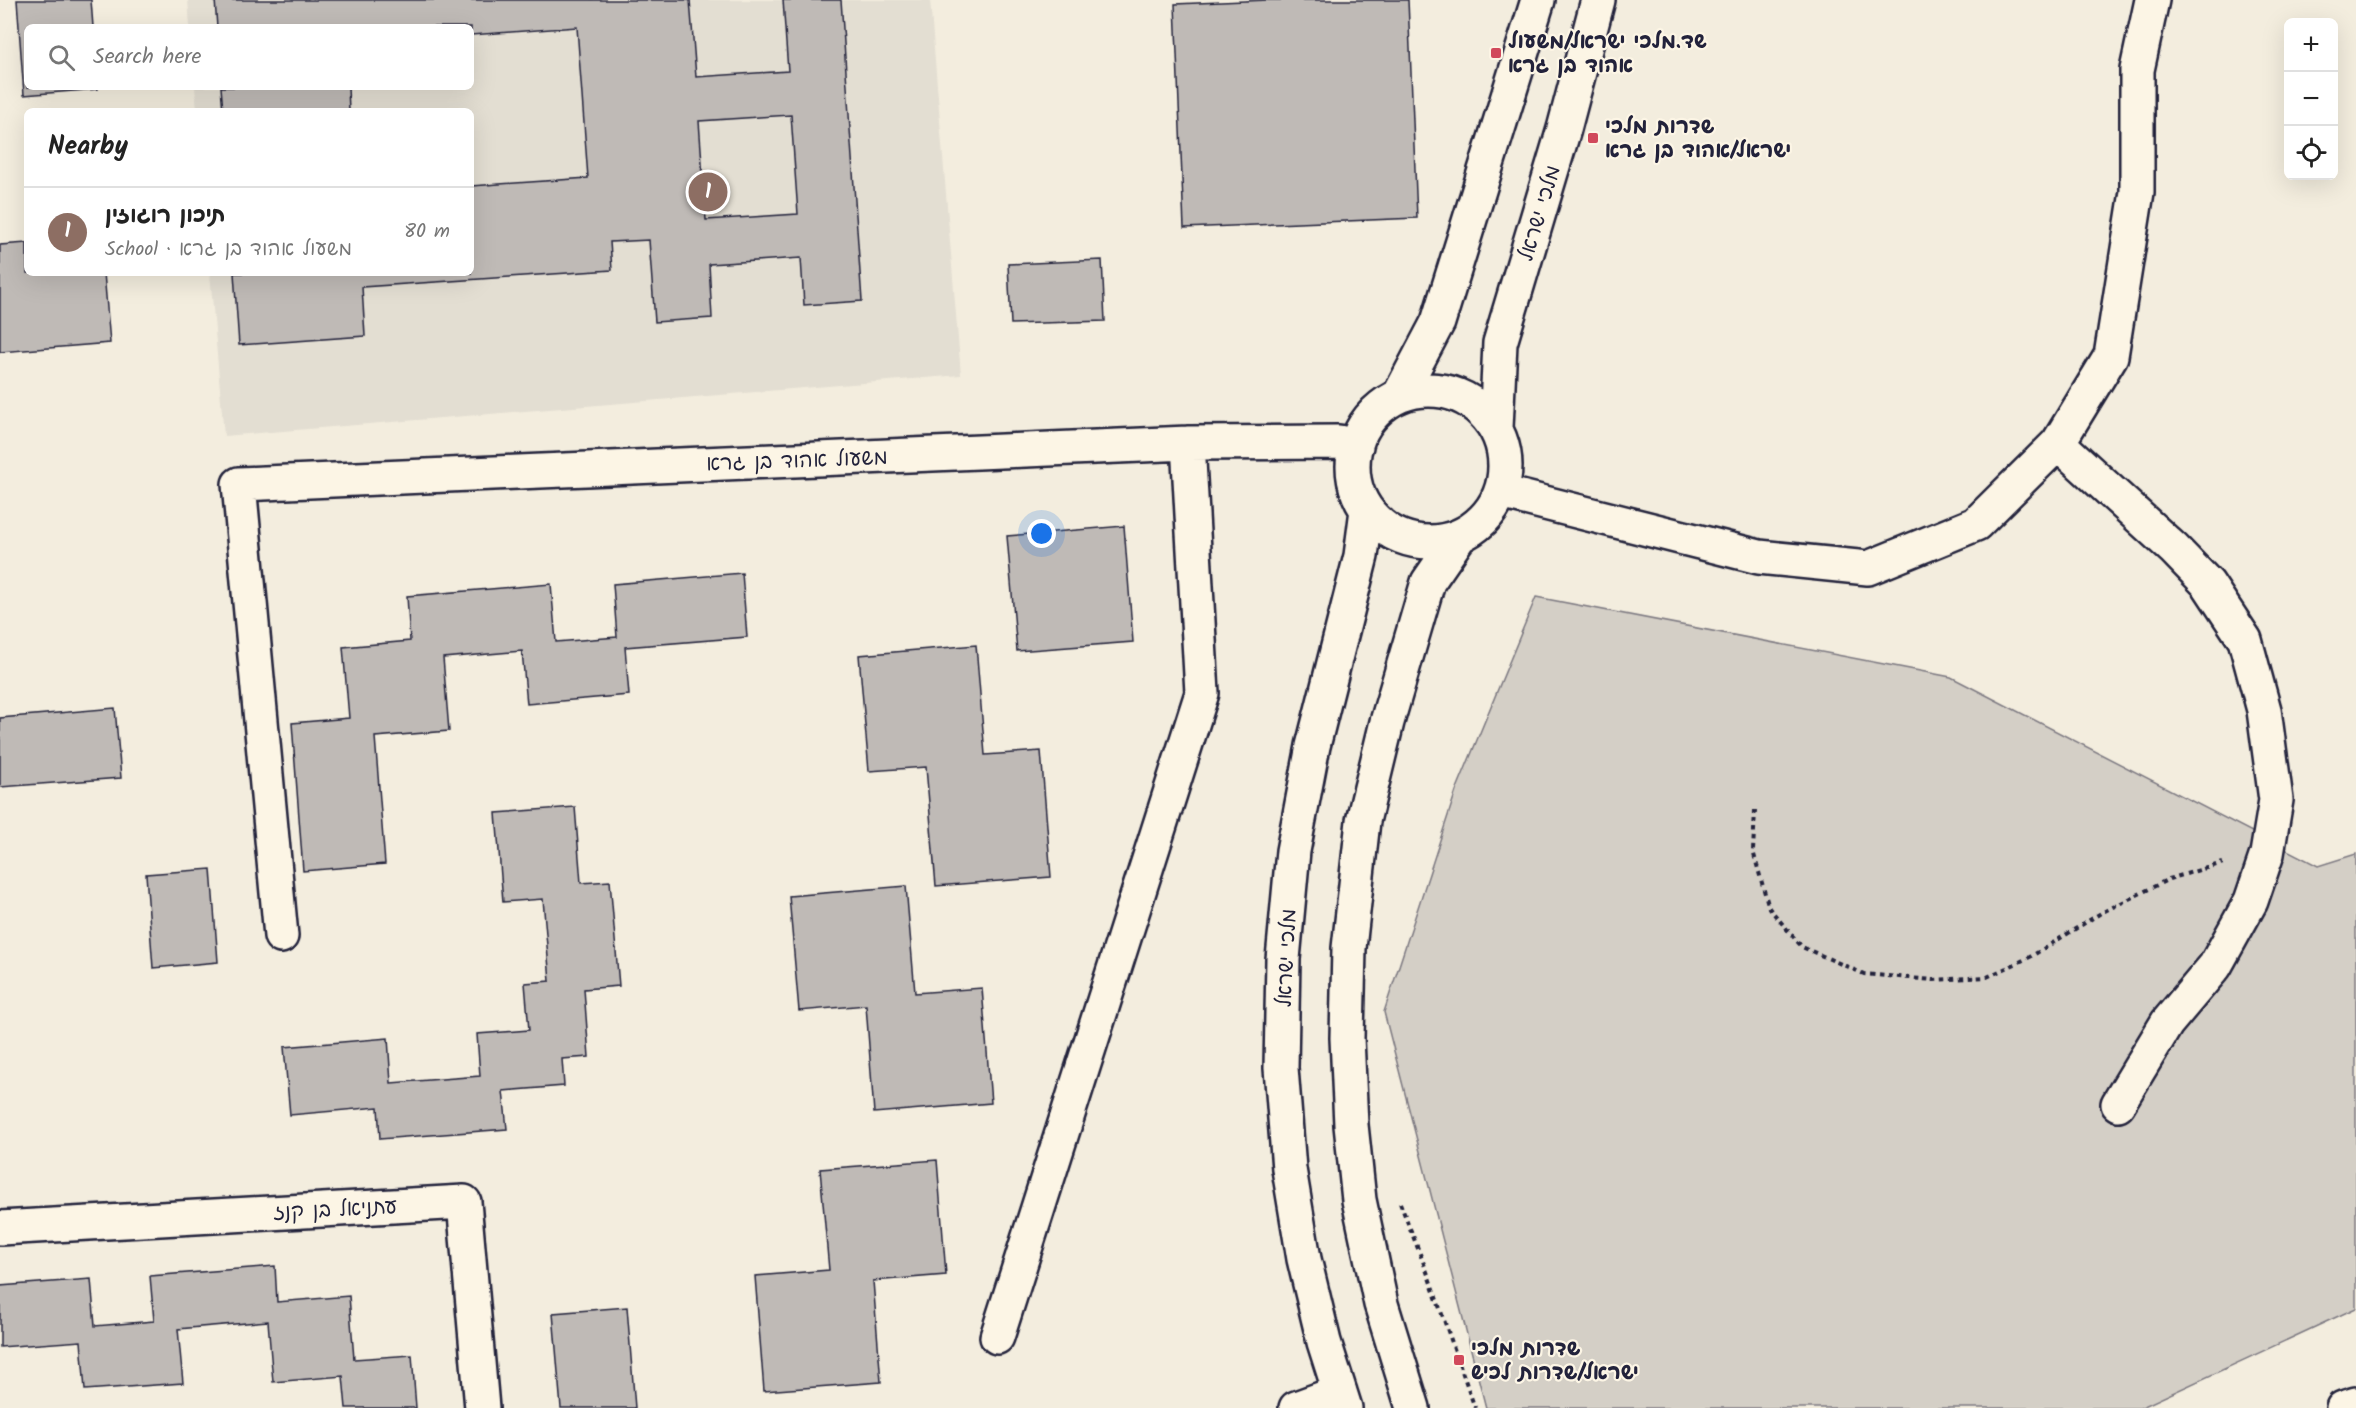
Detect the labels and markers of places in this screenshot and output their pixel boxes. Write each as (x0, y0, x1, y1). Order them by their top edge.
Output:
place label: שד.מלכי ישראל/משעול אהוד בן גרא (1508, 26, 1707, 83)
marker: שד.מלכי ישראל/משעול אהוד בן גרא (1489, 46, 1503, 60)
place label: שדרות מלכי ישראל/אהוד בן גרא (1605, 111, 1791, 168)
marker: שדרות מלכי ישראל/אהוד בן גרא (1586, 131, 1600, 145)
pin: 1 (688, 170, 728, 214)
place label: שדרות מלכי ישראל/שדרות לכיש (1471, 1333, 1639, 1390)
marker: שדרות מלכי ישראל/שדרות לכיש (1452, 1353, 1466, 1367)

